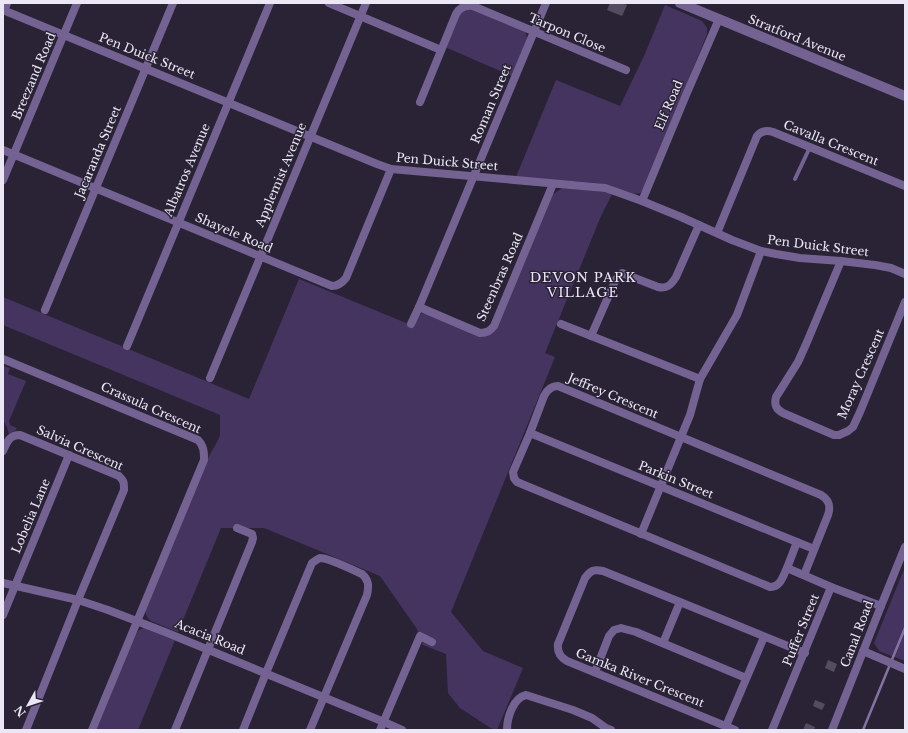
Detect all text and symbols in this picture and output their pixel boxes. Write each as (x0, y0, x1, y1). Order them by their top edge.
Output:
street label: Tarpon Close (526, 10, 608, 56)
street label: Stratford Avenue (746, 11, 848, 64)
street label: Pen Duick Street (97, 29, 198, 82)
street label: Breezand Road (8, 30, 59, 122)
street label: Roman Street (467, 62, 514, 146)
street label: Elf Road (651, 78, 686, 132)
street label: Jacaranda Street (71, 103, 124, 202)
street label: Cavalla Crescent (781, 117, 881, 169)
street label: Applemist Avenue (251, 120, 309, 230)
street label: Albatros Avenue (160, 121, 213, 220)
street label: Pen Duick Street (395, 150, 499, 173)
street label: Shayele Road (193, 209, 275, 256)
street label: Steenbras Road (473, 230, 526, 323)
street label: Pen Duick Street (766, 232, 870, 259)
district label: DEVON PARK VILLAGE (530, 269, 636, 301)
street label: Moray Crescent (834, 326, 887, 421)
street label: Jeffrey Crescent (564, 369, 661, 422)
street label: Crassula Crescent (99, 379, 204, 437)
street label: Salvia Crescent (35, 422, 126, 474)
street label: Parkin Street (636, 458, 716, 502)
street label: Lobelia Lane (8, 476, 53, 555)
street label: Puffer Street (779, 591, 822, 668)
street label: Canal Road (837, 598, 876, 669)
street label: Acacia Road (172, 615, 248, 657)
street label: Gamka River Crescent (574, 645, 707, 710)
north arrow (8, 685, 48, 725)
text: N (11, 702, 29, 720)

